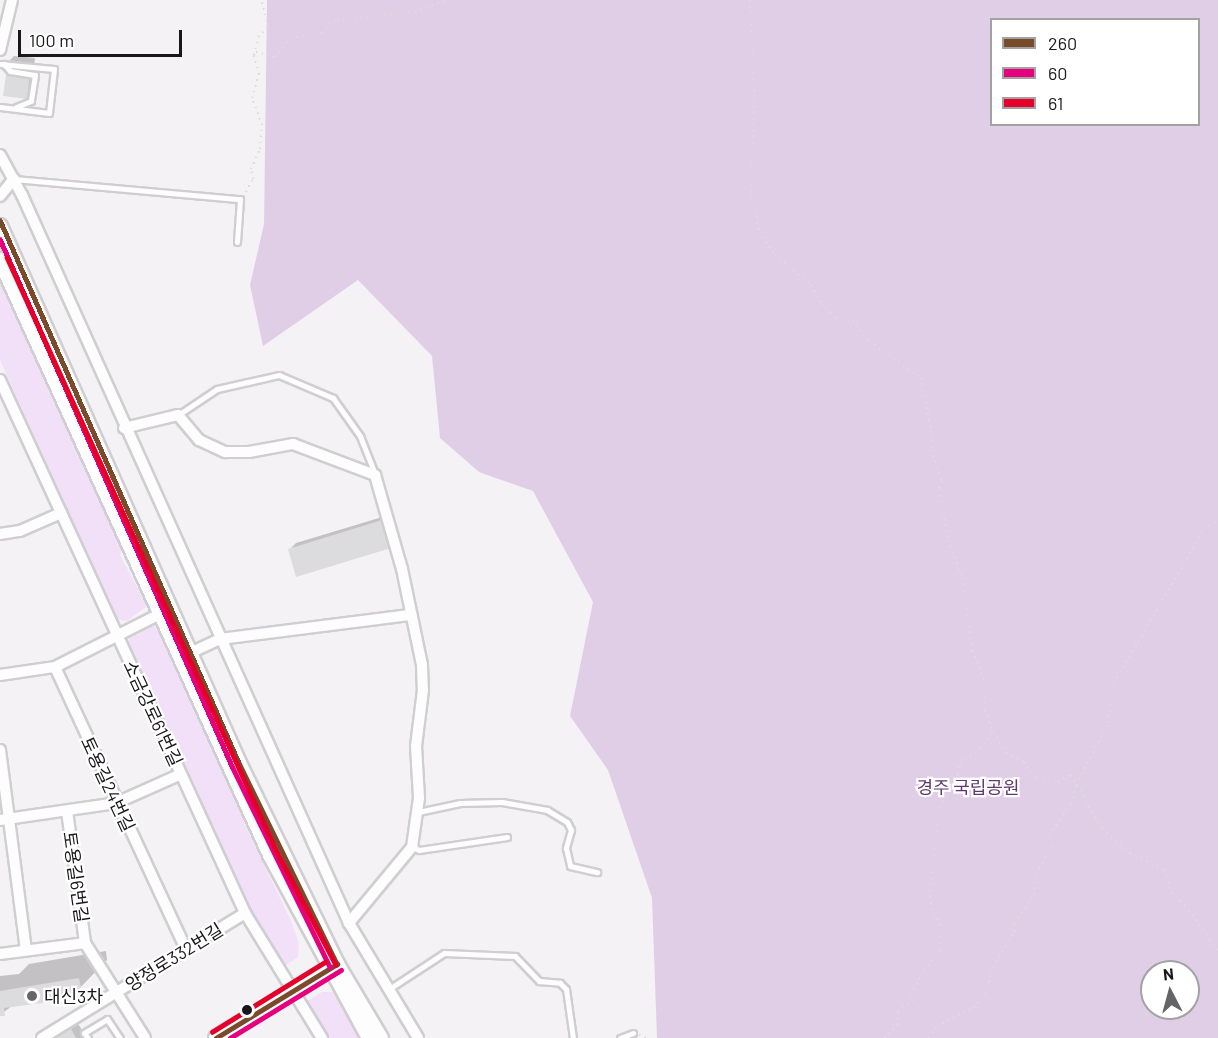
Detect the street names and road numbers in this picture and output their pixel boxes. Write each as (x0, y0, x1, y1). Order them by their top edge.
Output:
street label: 소금강로61번길 (119, 657, 187, 769)
street label: 토용길24번길 (77, 733, 139, 835)
street label: 토용길6번길 (59, 830, 93, 924)
street label: 양정로332번길 (121, 918, 227, 996)

